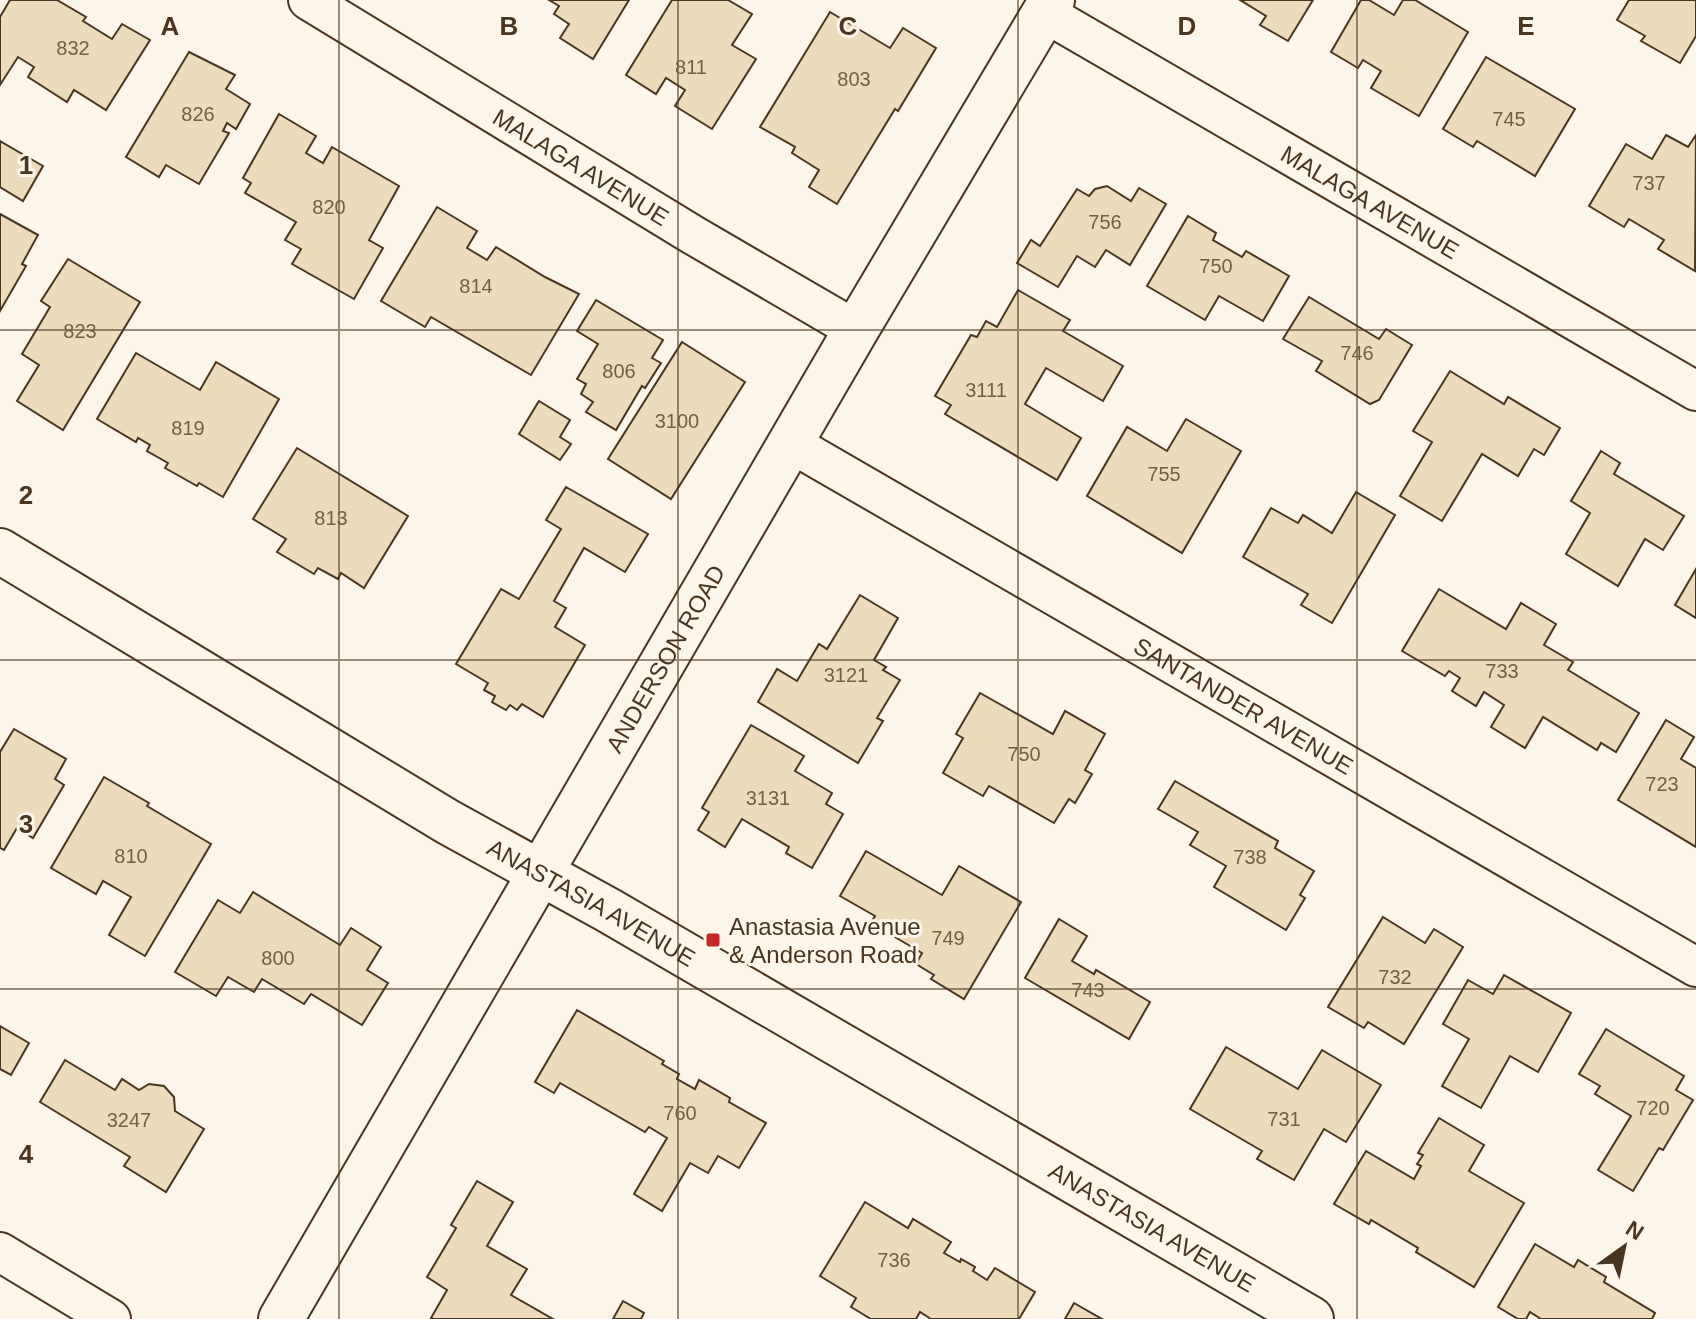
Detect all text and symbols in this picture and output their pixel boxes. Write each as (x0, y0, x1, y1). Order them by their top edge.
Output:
text: A (161, 11, 180, 41)
text: B (500, 11, 518, 41)
text: C (839, 11, 858, 41)
text: D (1178, 11, 1196, 41)
text: E (1517, 11, 1535, 41)
house number: 832 (56, 37, 90, 59)
house number: 811 (675, 56, 707, 78)
house number: 803 (837, 68, 871, 90)
house number: 826 (181, 103, 215, 125)
street label: MALAGA AVENUE (488, 103, 674, 231)
house number: 745 (1492, 108, 1526, 130)
street label: MALAGA AVENUE (1276, 140, 1464, 264)
text: 1 (19, 150, 33, 180)
house number: 737 (1632, 172, 1666, 194)
house number: 820 (312, 196, 346, 218)
house number: 756 (1088, 211, 1122, 233)
house number: 750 (1199, 255, 1233, 277)
house number: 814 (459, 275, 493, 297)
house number: 823 (63, 320, 97, 342)
house number: 746 (1340, 342, 1374, 364)
house number: 806 (602, 360, 636, 382)
house number: 3111 (965, 379, 1007, 401)
house number: 3100 (655, 410, 699, 432)
house number: 819 (171, 417, 205, 439)
house number: 755 (1147, 463, 1181, 485)
text: 2 (19, 480, 33, 510)
house number: 813 (314, 507, 348, 529)
street label: ANDERSON ROAD (600, 560, 730, 757)
street label: SANTANDER AVENUE (1129, 631, 1358, 779)
house number: 733 (1485, 660, 1519, 682)
house number: 3121 (824, 664, 868, 686)
house number: 750 (1007, 743, 1041, 765)
house number: 723 (1645, 773, 1679, 795)
house number: 3131 (746, 787, 790, 809)
text: 3 (19, 809, 33, 839)
street label: ANASTASIA AVENUE (483, 833, 700, 971)
house number: 810 (114, 845, 148, 867)
house number: 738 (1233, 846, 1267, 868)
place label: Anastasia Avenue & Anderson Road (729, 913, 921, 968)
house number: 749 (931, 927, 965, 949)
marker: Anastasia Avenue & Anderson Road (704, 931, 722, 949)
house number: 800 (261, 947, 295, 969)
house number: 732 (1378, 966, 1412, 988)
house number: 743 (1071, 979, 1105, 1001)
house number: 720 (1636, 1097, 1670, 1119)
house number: 760 (663, 1102, 697, 1124)
house number: 731 (1267, 1108, 1301, 1130)
house number: 3247 (107, 1109, 151, 1131)
text: 4 (19, 1139, 34, 1169)
street label: ANASTASIA AVENUE (1044, 1156, 1260, 1297)
north arrow (1584, 1207, 1664, 1287)
text: N (1621, 1216, 1648, 1245)
house number: 736 (877, 1249, 911, 1271)

